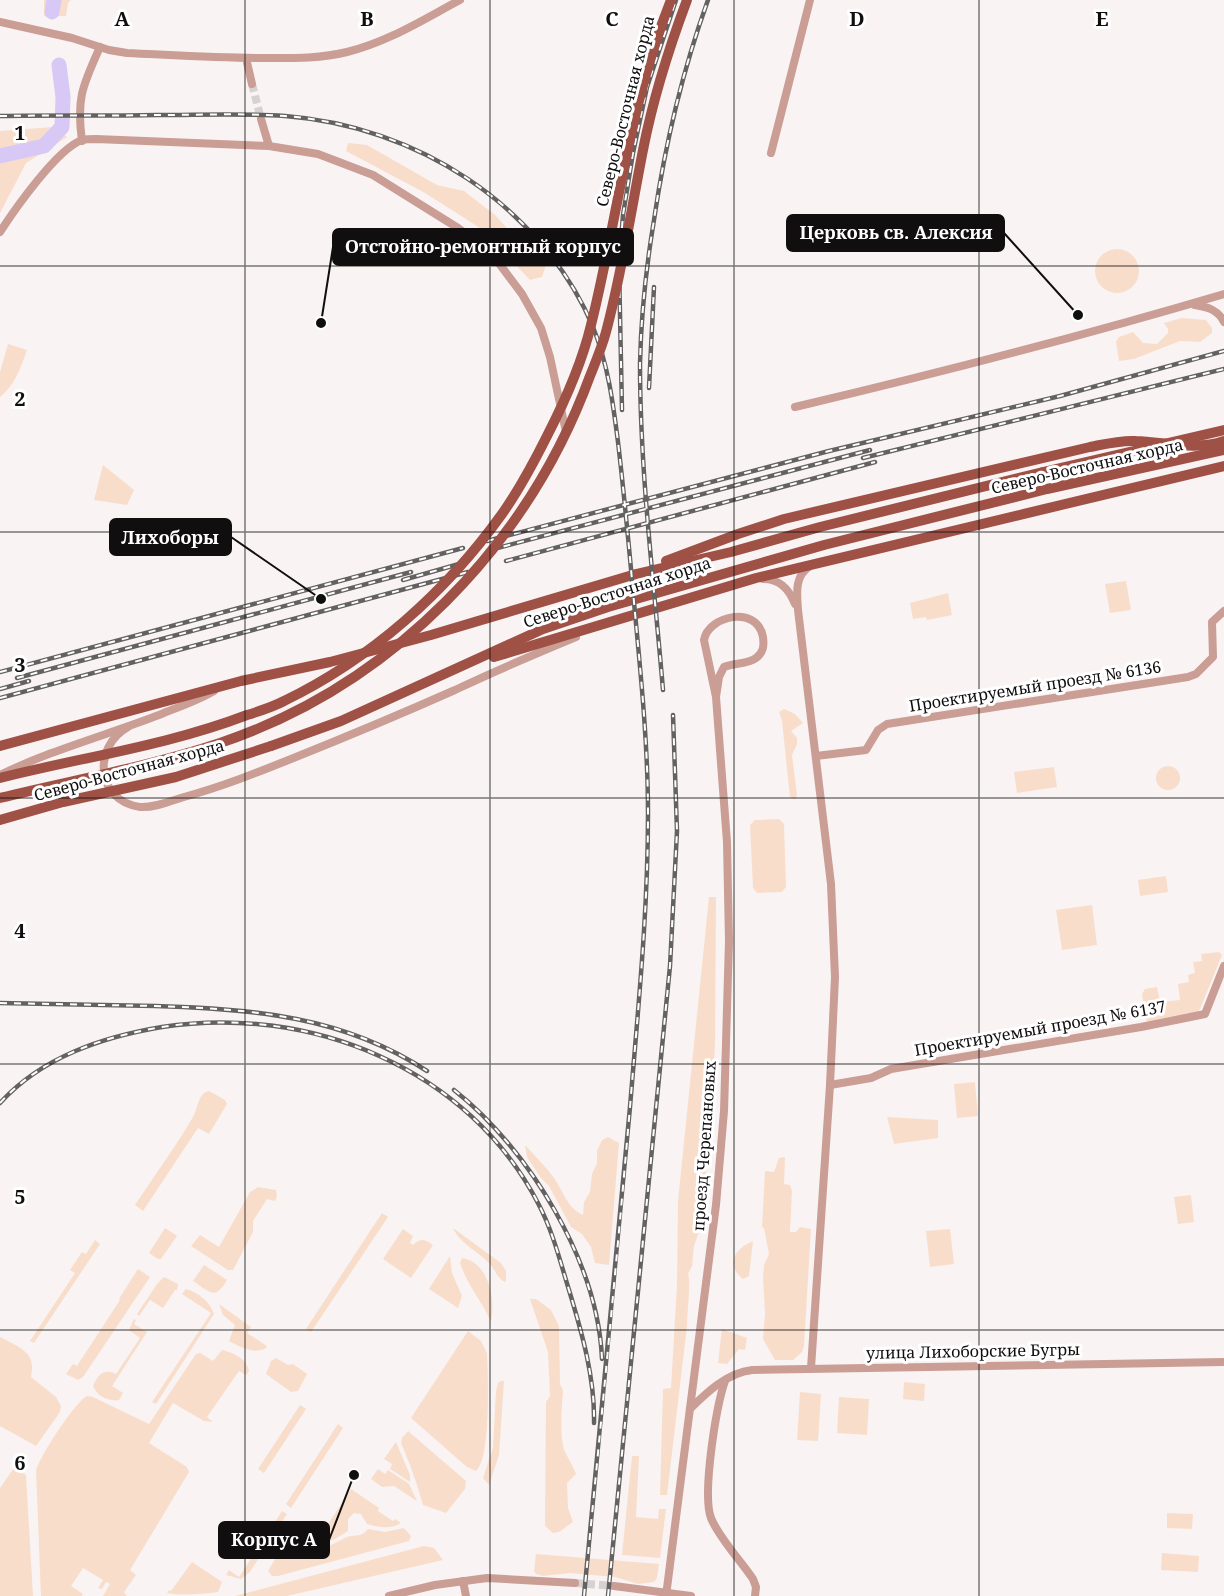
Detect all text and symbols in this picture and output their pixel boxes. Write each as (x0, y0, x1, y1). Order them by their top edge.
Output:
text: A (114, 5, 130, 32)
text: B (360, 5, 374, 32)
text: C (605, 5, 619, 32)
text: D (849, 5, 865, 32)
text: E (1095, 5, 1109, 32)
street label: Северо-Восточная хорда (591, 13, 659, 209)
text: 1 (14, 119, 26, 146)
callout: Церковь св. Алексия (787, 215, 1004, 251)
text: Церковь св. Алексия (799, 220, 993, 244)
callout: Отстойно-ремонтный корпус (333, 229, 633, 265)
text: Отстойно-ремонтный корпус (345, 234, 621, 258)
text: 2 (14, 385, 26, 412)
street label: Северо-Восточная хорда (989, 433, 1185, 499)
callout: Лихоборы (110, 519, 231, 555)
text: Лихоборы (121, 525, 219, 549)
street label: Северо-Восточная хорда (520, 551, 714, 633)
text: 3 (14, 651, 26, 678)
street label: Проектируемый проезд № 6136 (907, 655, 1163, 717)
street label: Северо-Восточная хорда (31, 734, 227, 806)
text: 4 (14, 917, 26, 944)
street label: Проектируемый проезд № 6137 (913, 995, 1168, 1061)
street label: проезд Черепановых (687, 1059, 721, 1232)
text: 5 (14, 1183, 26, 1210)
street label: улица Лихоборские Бугры (866, 1338, 1080, 1364)
text: 6 (14, 1449, 26, 1476)
callout: Корпус А (219, 1522, 329, 1558)
text: Корпус А (231, 1527, 318, 1551)

